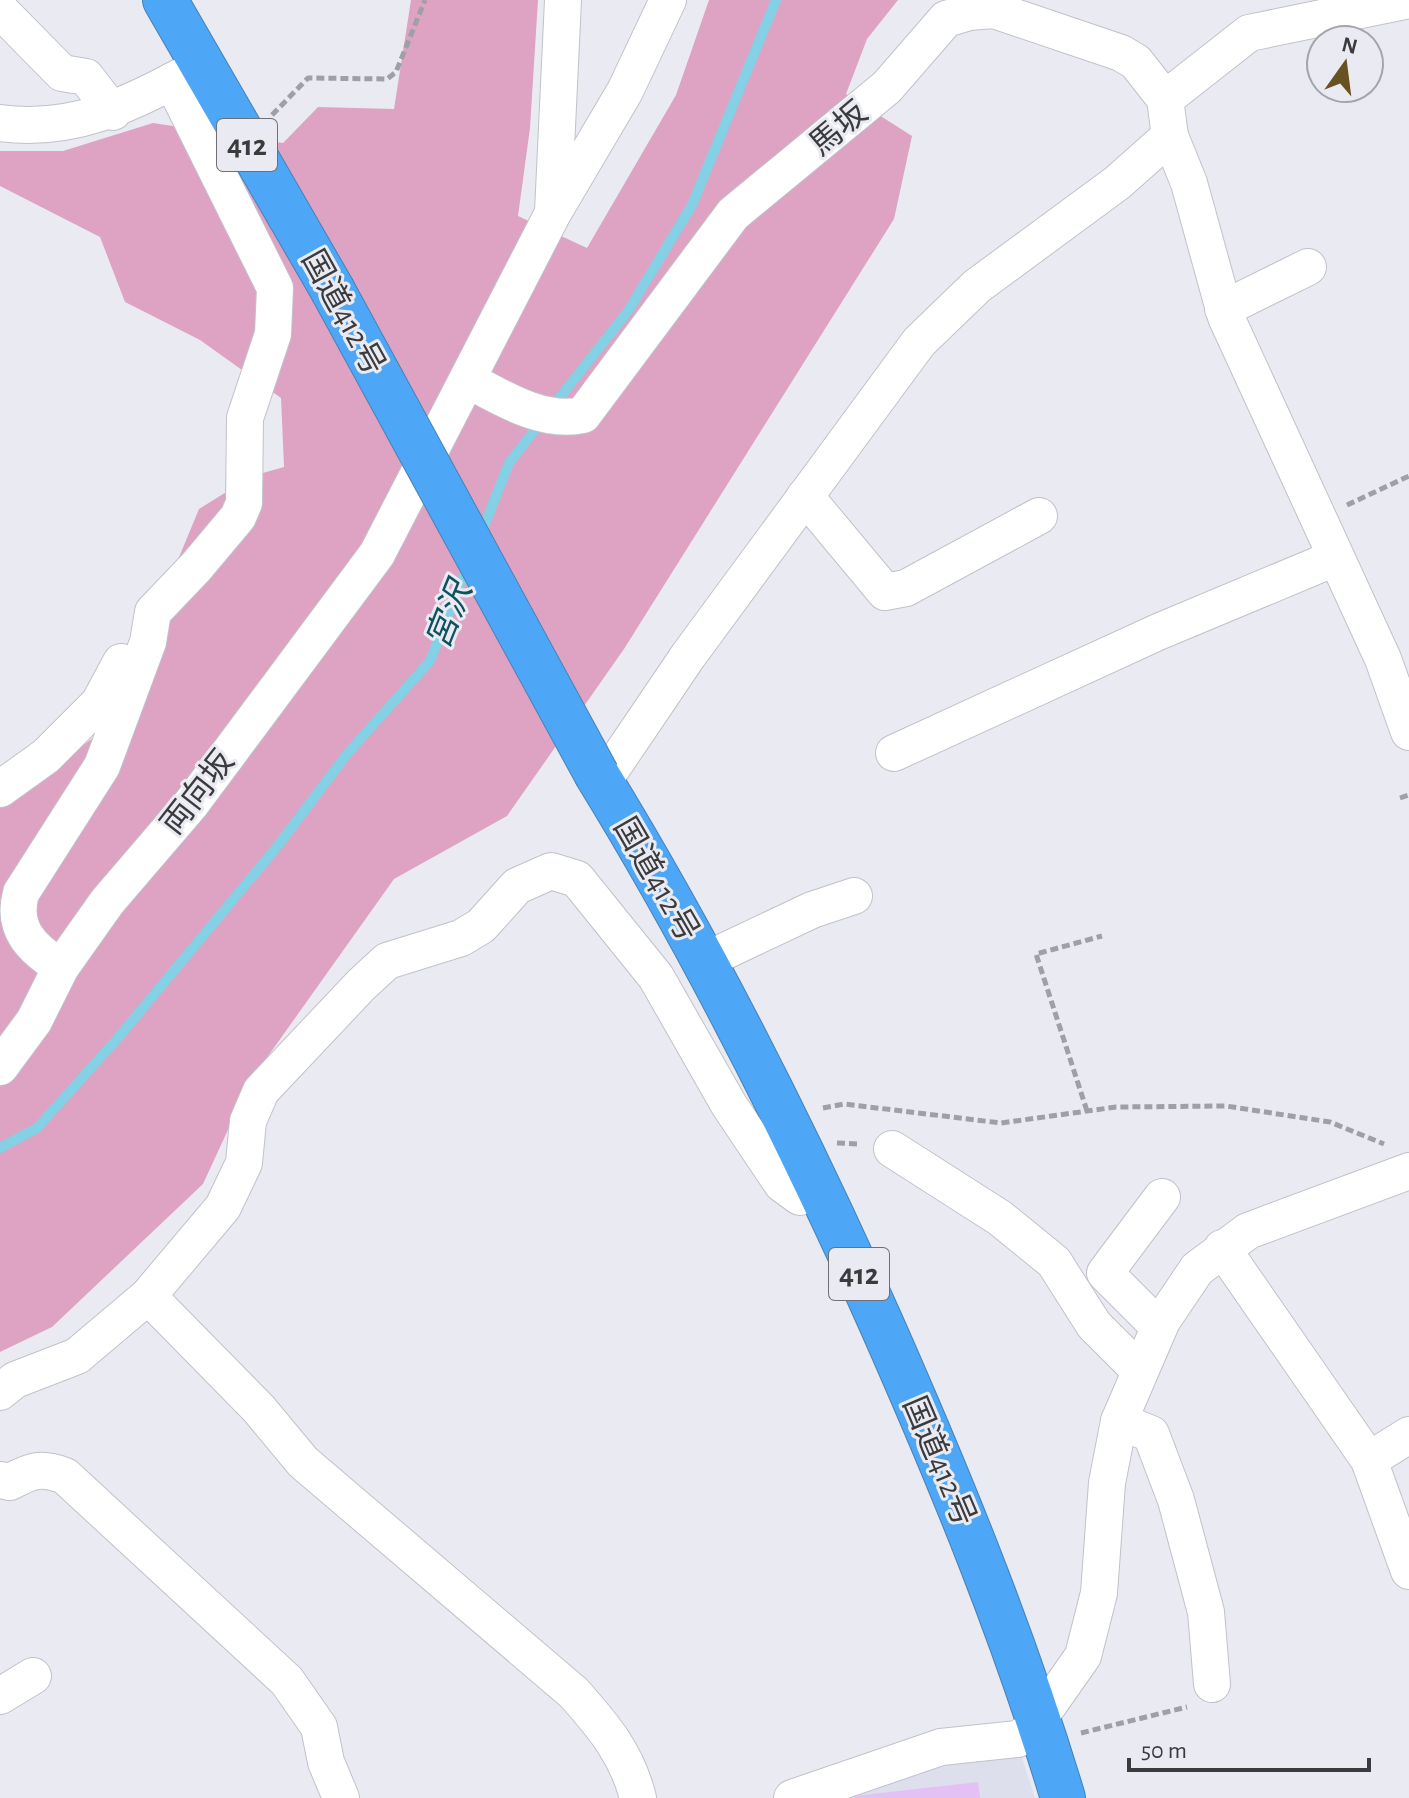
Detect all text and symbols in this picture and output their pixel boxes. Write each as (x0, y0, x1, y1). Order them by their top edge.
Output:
north arrow (1305, 24, 1385, 104)
text: N (1340, 33, 1360, 58)
street label: 馬坂 (803, 95, 873, 162)
road number: 412 (217, 119, 277, 171)
street label: 国道412号 (296, 244, 392, 380)
water label: 宮沢 (420, 573, 480, 654)
street label: 両向坂 (155, 744, 240, 840)
street label: 国道412号 (608, 811, 706, 947)
road number: 412 (829, 1248, 889, 1300)
street label: 国道412号 (898, 1391, 982, 1531)
scale bar (1129, 1722, 1369, 1772)
text: 50 m (1141, 1739, 1187, 1763)

